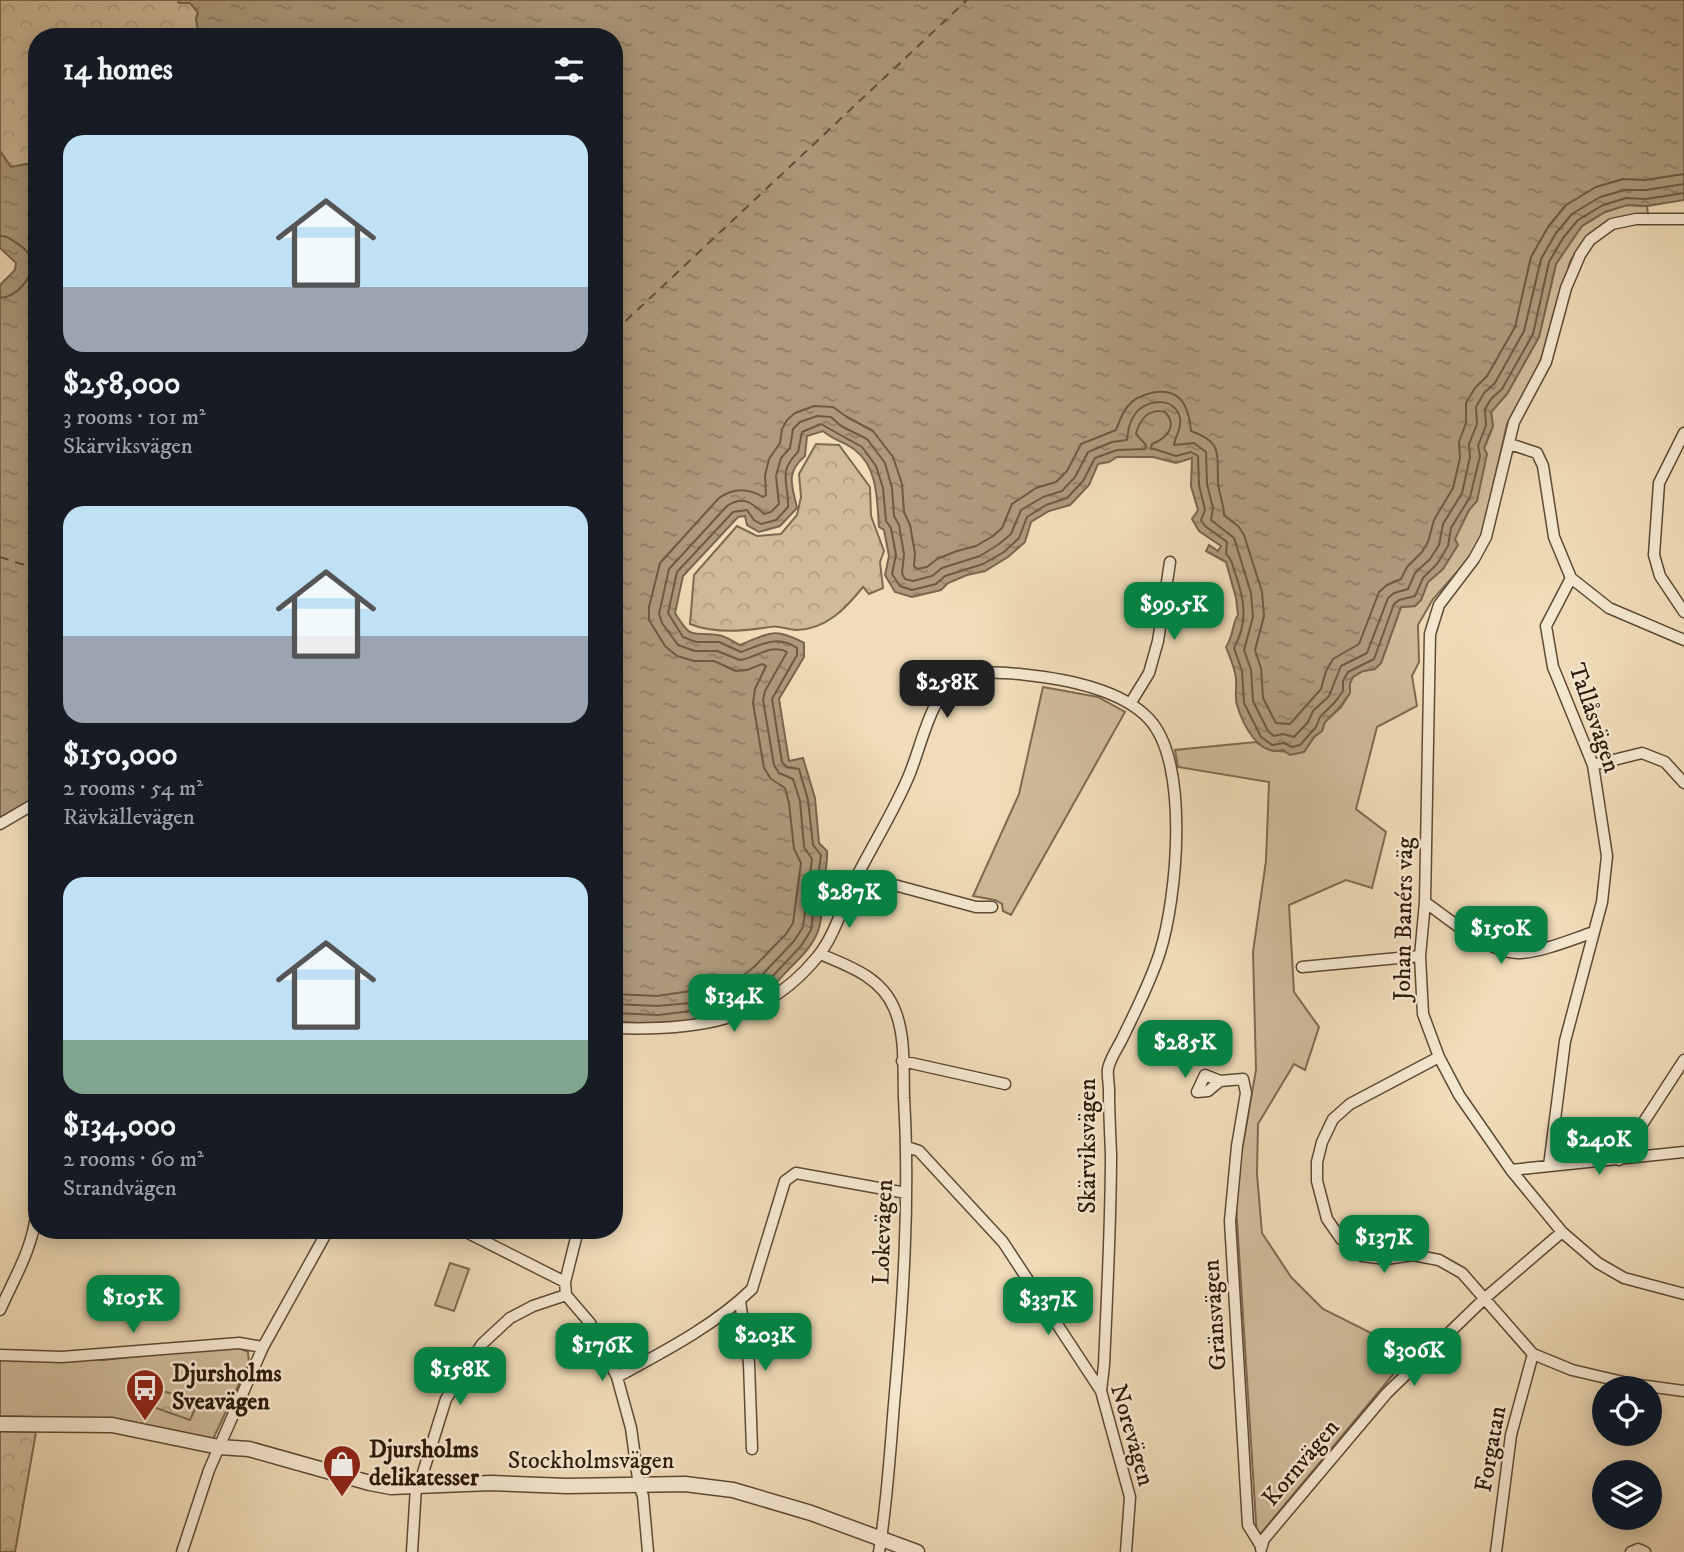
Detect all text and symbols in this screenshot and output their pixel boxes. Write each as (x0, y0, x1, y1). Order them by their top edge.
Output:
icon: filters (550, 51, 588, 89)
text: 14 homes (63, 52, 173, 89)
icon: home (263, 180, 389, 306)
text: $258,000 (63, 366, 180, 403)
text: 3 rooms · 101 m² (63, 403, 206, 432)
text: Skärviksvägen (63, 432, 193, 461)
icon: home (263, 551, 389, 677)
pin: $99.5K (1117, 582, 1231, 642)
text: $99.5K (1140, 590, 1208, 619)
street label: Tallåsvägen (1561, 659, 1627, 777)
pin: $258K (898, 660, 996, 720)
text: $258K (916, 668, 978, 697)
text: $150,000 (63, 737, 178, 774)
text: 2 rooms · 54 m² (63, 774, 203, 803)
text: Rävkällevägen (63, 803, 195, 832)
street label: Johan Banérs väg (1388, 837, 1420, 1003)
pin: $287K (800, 870, 898, 930)
text: $287K (817, 878, 881, 907)
pin: $150K (1452, 906, 1550, 966)
text: $150K (1471, 914, 1531, 943)
icon: home (263, 922, 389, 1048)
pin: $134K (685, 974, 783, 1034)
text: $134K (705, 982, 763, 1011)
pin: $285K (1136, 1020, 1234, 1080)
text: $285K (1154, 1028, 1216, 1057)
street label: Skärviksvägen (1073, 1078, 1103, 1214)
text: $134,000 (63, 1108, 176, 1145)
pin: $240K (1550, 1118, 1648, 1177)
text: $240K (1566, 1125, 1632, 1154)
text: 2 rooms · 60 m² (63, 1145, 204, 1174)
text: Strandvägen (63, 1174, 177, 1203)
street label: Lokevägen (866, 1178, 900, 1285)
pin: $137K (1335, 1216, 1433, 1275)
text: $137K (1355, 1223, 1413, 1252)
street label: Gränsvägen (1196, 1258, 1234, 1372)
pin: $105K (84, 1276, 182, 1335)
pin: $337K (999, 1278, 1097, 1337)
text: $105K (103, 1283, 163, 1312)
text: $337K (1019, 1285, 1077, 1314)
pin: $203K (716, 1314, 814, 1373)
text: $203K (735, 1321, 795, 1350)
pin: $176K (553, 1324, 651, 1383)
pin: $306K (1365, 1328, 1463, 1388)
text: $176K (571, 1331, 633, 1360)
text: $306K (1383, 1336, 1445, 1365)
pin: $158K (411, 1348, 509, 1407)
text: $158K (430, 1355, 490, 1384)
place label: Djursholms Sveavägen (172, 1359, 282, 1417)
bus stop icon: Djursholms Sveavägen (124, 1367, 166, 1422)
map controls (1592, 1376, 1662, 1530)
button: locate (1592, 1376, 1662, 1446)
street label: Norevägen (1103, 1381, 1161, 1490)
street label: Forgatan (1469, 1403, 1513, 1494)
street label: Kornvägen (1256, 1413, 1346, 1513)
place label: Djursholms delikatesser (369, 1435, 480, 1493)
shop icon: Djursholms delikatesser (321, 1443, 363, 1498)
street label: Stockholmsvägen (508, 1446, 675, 1476)
button: layers (1592, 1460, 1662, 1530)

